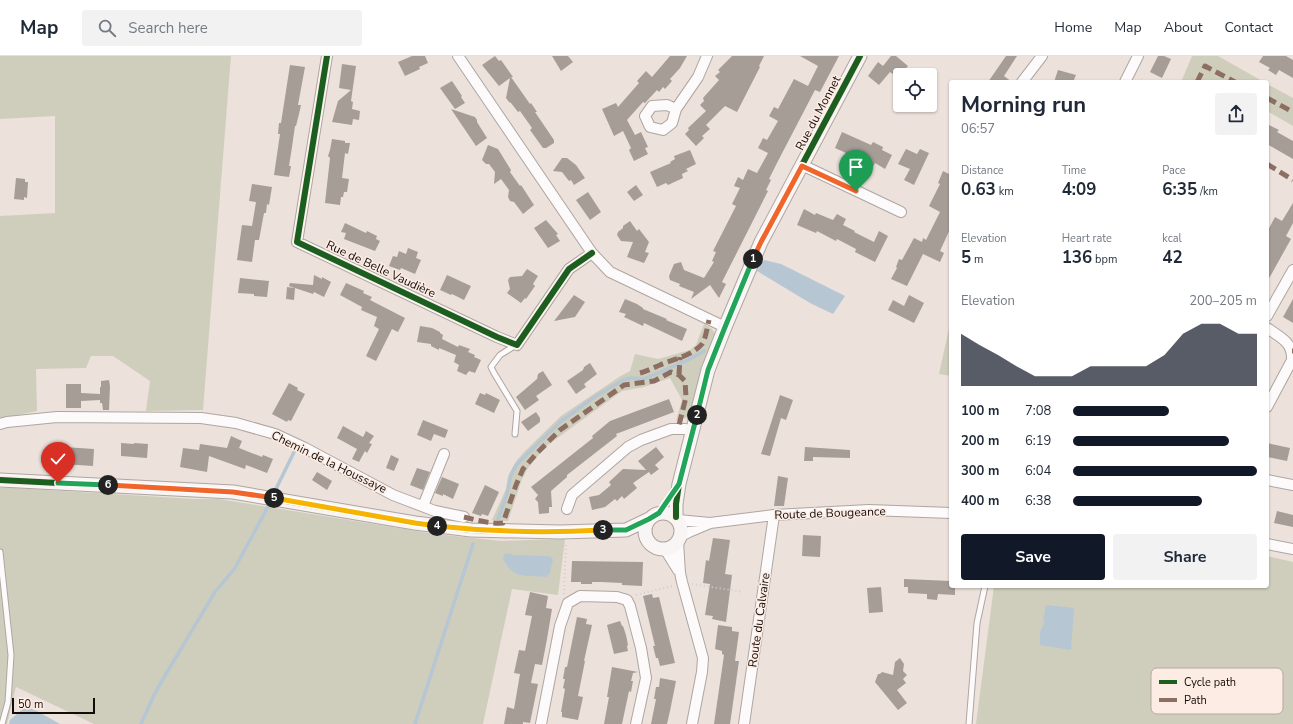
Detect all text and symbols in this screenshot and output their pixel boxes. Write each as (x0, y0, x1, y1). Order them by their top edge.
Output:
search box (82, 10, 362, 46)
text: Map (20, 15, 58, 41)
icon: search (96, 17, 118, 39)
text: Search here (128, 18, 208, 38)
text: Home (1054, 18, 1092, 37)
text: Map (1114, 18, 1142, 37)
text: About (1164, 18, 1203, 37)
text: Contact (1225, 18, 1273, 37)
map controls (893, 68, 937, 112)
button: locate (893, 68, 937, 112)
street label: Rue du Monnet (792, 72, 845, 153)
text: Morning run (961, 90, 1086, 120)
button: share (1215, 93, 1257, 135)
text: 06:57 (961, 120, 995, 138)
pin (839, 150, 873, 191)
icon: arrive (845, 156, 867, 178)
text: Distance (961, 163, 1004, 178)
text: Time (1062, 163, 1086, 178)
text: Pace (1162, 163, 1186, 178)
text: 0.63 (961, 178, 996, 201)
text: 4:09 (1062, 178, 1096, 201)
text: 6:35 (1162, 178, 1197, 201)
text: km (996, 184, 1014, 199)
text: /km (1197, 184, 1218, 199)
text: Elevation (961, 231, 1007, 246)
text: Heart rate (1062, 231, 1112, 246)
text: kcal (1162, 231, 1182, 246)
street label: Rue de Belle Vaudière (324, 237, 438, 301)
text: 5 (961, 246, 971, 269)
text: 136 (1062, 246, 1092, 269)
text: 42 (1162, 246, 1183, 269)
pin: 1 (743, 249, 763, 269)
text: 1 (750, 251, 756, 266)
text: m (971, 252, 983, 267)
text: bpm (1092, 252, 1117, 267)
text: Elevation (961, 292, 1015, 310)
text: 200–205 m (1189, 292, 1257, 310)
text: 100 m (961, 402, 999, 420)
text: 7:08 (1025, 402, 1051, 420)
pin: 2 (687, 405, 707, 425)
text: 2 (694, 407, 700, 422)
street label: Chemin de la Houssaye (269, 427, 389, 497)
text: 200 m (961, 432, 999, 450)
text: 6:19 (1025, 432, 1051, 450)
pin (41, 442, 75, 483)
icon: check (47, 448, 69, 470)
text: 300 m (961, 462, 999, 480)
text: 6:04 (1025, 462, 1051, 480)
pin: 6 (98, 475, 118, 495)
text: 6 (105, 477, 111, 492)
pin: 5 (264, 488, 284, 508)
text: 5 (271, 490, 277, 505)
text: 400 m (961, 492, 999, 510)
text: 6:38 (1025, 492, 1051, 510)
street label: Route de Bougeance (774, 503, 886, 523)
pin: 4 (427, 516, 447, 536)
text: 4 (434, 518, 440, 533)
pin: 3 (593, 520, 613, 540)
text: 3 (600, 522, 606, 537)
button: Save (961, 534, 1105, 580)
button: Share (1113, 534, 1257, 580)
street label: Route du Calvaire (744, 572, 774, 668)
legend (1151, 668, 1283, 714)
text: Cycle path (1184, 675, 1236, 690)
text: Path (1184, 693, 1207, 708)
scale bar (12, 696, 95, 715)
text: 50 m (18, 697, 43, 712)

